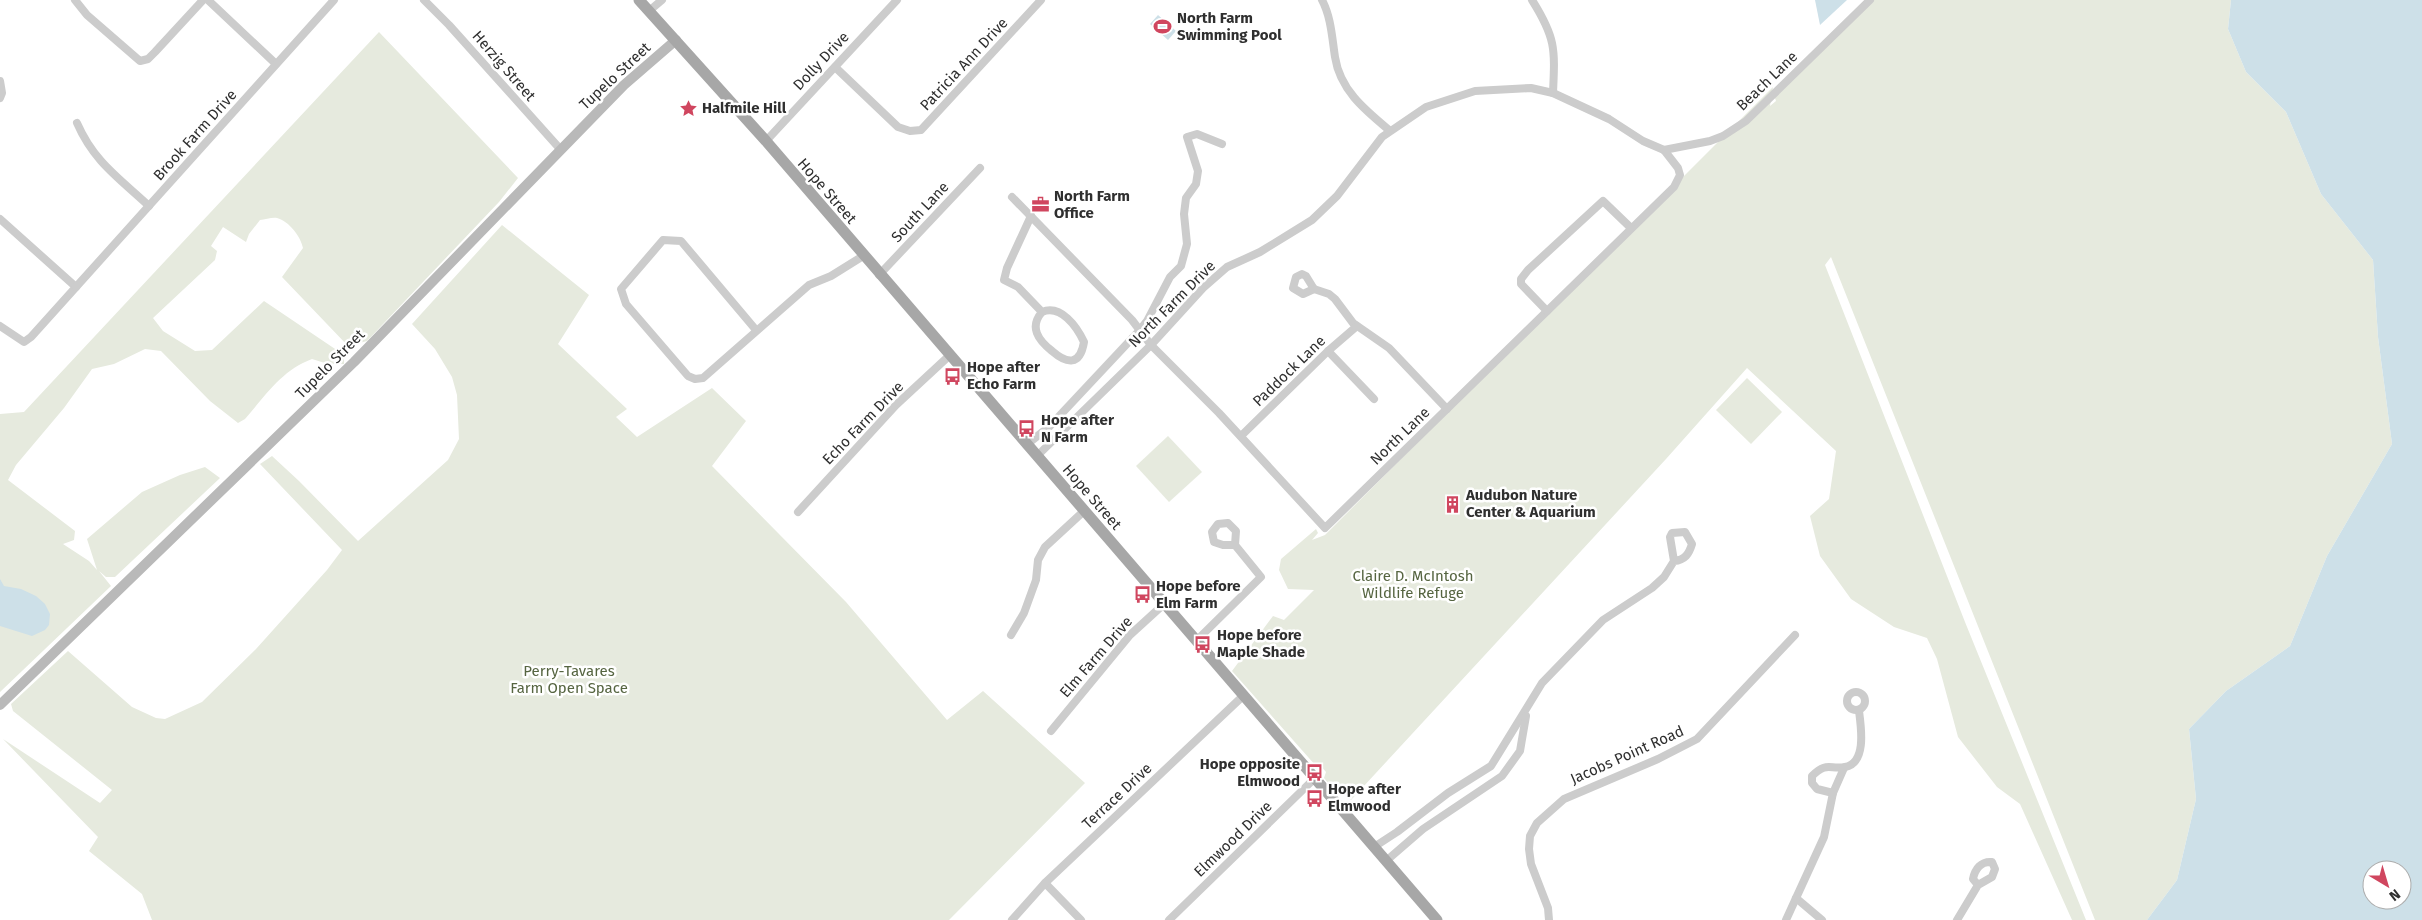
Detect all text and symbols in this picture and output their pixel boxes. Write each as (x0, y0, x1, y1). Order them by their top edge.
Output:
place label: North Farm Swimming Pool (1177, 9, 1282, 44)
street label: Patricia Ann Drive (916, 14, 1012, 114)
sports icon: North Farm Swimming Pool (1153, 17, 1173, 37)
street label: Herzig Street (469, 27, 540, 105)
street label: Dolly Drive (789, 28, 853, 94)
street label: Tupelo Street (576, 38, 655, 114)
street label: Beach Lane (1733, 48, 1801, 114)
street label: Brook Farm Drive (149, 86, 241, 184)
place icon: Halfmile Hill (678, 98, 698, 118)
place label: Halfmile Hill (702, 99, 787, 117)
street label: Hope Street (794, 155, 861, 228)
street label: South Lane (887, 178, 953, 246)
place label: North Farm Office (1054, 187, 1130, 222)
office icon: North Farm Office (1030, 195, 1050, 215)
street label: North Farm Drive (1125, 257, 1219, 351)
street label: Tupelo Street (292, 325, 369, 402)
street label: Paddock Lane (1249, 332, 1329, 410)
place label: Hope after Echo Farm (967, 358, 1041, 393)
bus stop icon: Hope after Echo Farm (943, 366, 963, 386)
street label: Echo Farm Drive (819, 378, 907, 468)
street label: North Lane (1367, 403, 1433, 469)
place label: Hope after N Farm (1041, 411, 1115, 446)
bus stop icon: Hope after N Farm (1017, 419, 1037, 439)
street label: Hope Street (1059, 461, 1126, 534)
place label: Audubon Nature Center & Aquarium (1465, 486, 1596, 521)
building icon: Audubon Nature Center & Aquarium (1442, 494, 1462, 514)
park label: Claire D. McIntosh Wildlife Refuge (1352, 567, 1474, 602)
place label: Hope before Elm Farm (1156, 577, 1241, 612)
bus stop icon: Hope before Elm Farm (1132, 585, 1152, 605)
street label: Elm Farm Drive (1056, 613, 1136, 701)
place label: Hope before Maple Shade (1217, 626, 1305, 661)
bus stop icon: Hope before Maple Shade (1193, 634, 1213, 654)
park label: Perry-Tavares Farm Open Space (510, 662, 628, 697)
street label: Jacobs Point Road (1567, 722, 1687, 788)
place label: Hope opposite Elmwood (1200, 755, 1300, 790)
street label: Terrace Drive (1078, 759, 1156, 833)
bus stop icon: Hope opposite Elmwood (1304, 763, 1324, 783)
place label: Hope after Elmwood (1328, 780, 1402, 815)
bus stop icon: Hope after Elmwood (1304, 788, 1324, 808)
street label: Elmwood Drive (1190, 797, 1276, 881)
north arrow (2362, 860, 2412, 910)
text: N (2386, 885, 2404, 904)

